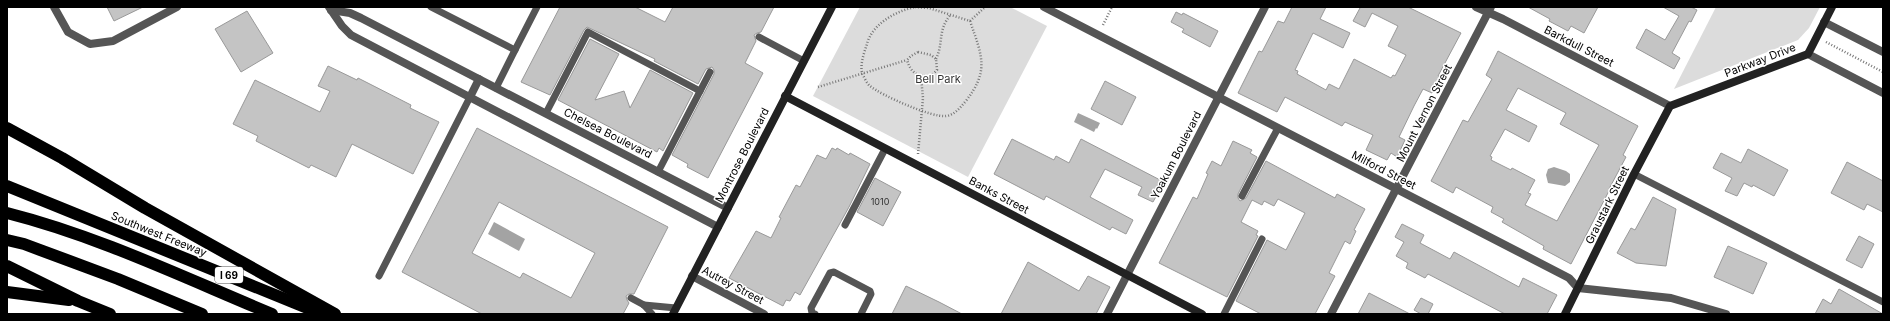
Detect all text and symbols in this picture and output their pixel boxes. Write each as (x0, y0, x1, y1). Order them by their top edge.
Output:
street label: Barkdull Street (1542, 22, 1616, 70)
street label: Parkway Drive (1722, 40, 1798, 80)
street label: Mount Vernon Street (1393, 61, 1455, 164)
park label: Bell Park (915, 72, 961, 86)
street label: Chelsea Boulevard (561, 105, 655, 161)
street label: Montrose Boulevard (712, 105, 772, 205)
street label: Yoakum Boulevard (1148, 109, 1204, 201)
street label: Milford Street (1349, 148, 1419, 192)
street label: Graustark Street (1582, 163, 1632, 246)
street label: Banks Street (967, 173, 1032, 217)
house number: 1010 (871, 196, 890, 207)
street label: Southwest Freeway (109, 208, 209, 260)
street label: Autrey Street (700, 263, 767, 307)
road number: I 69 (215, 267, 243, 283)

